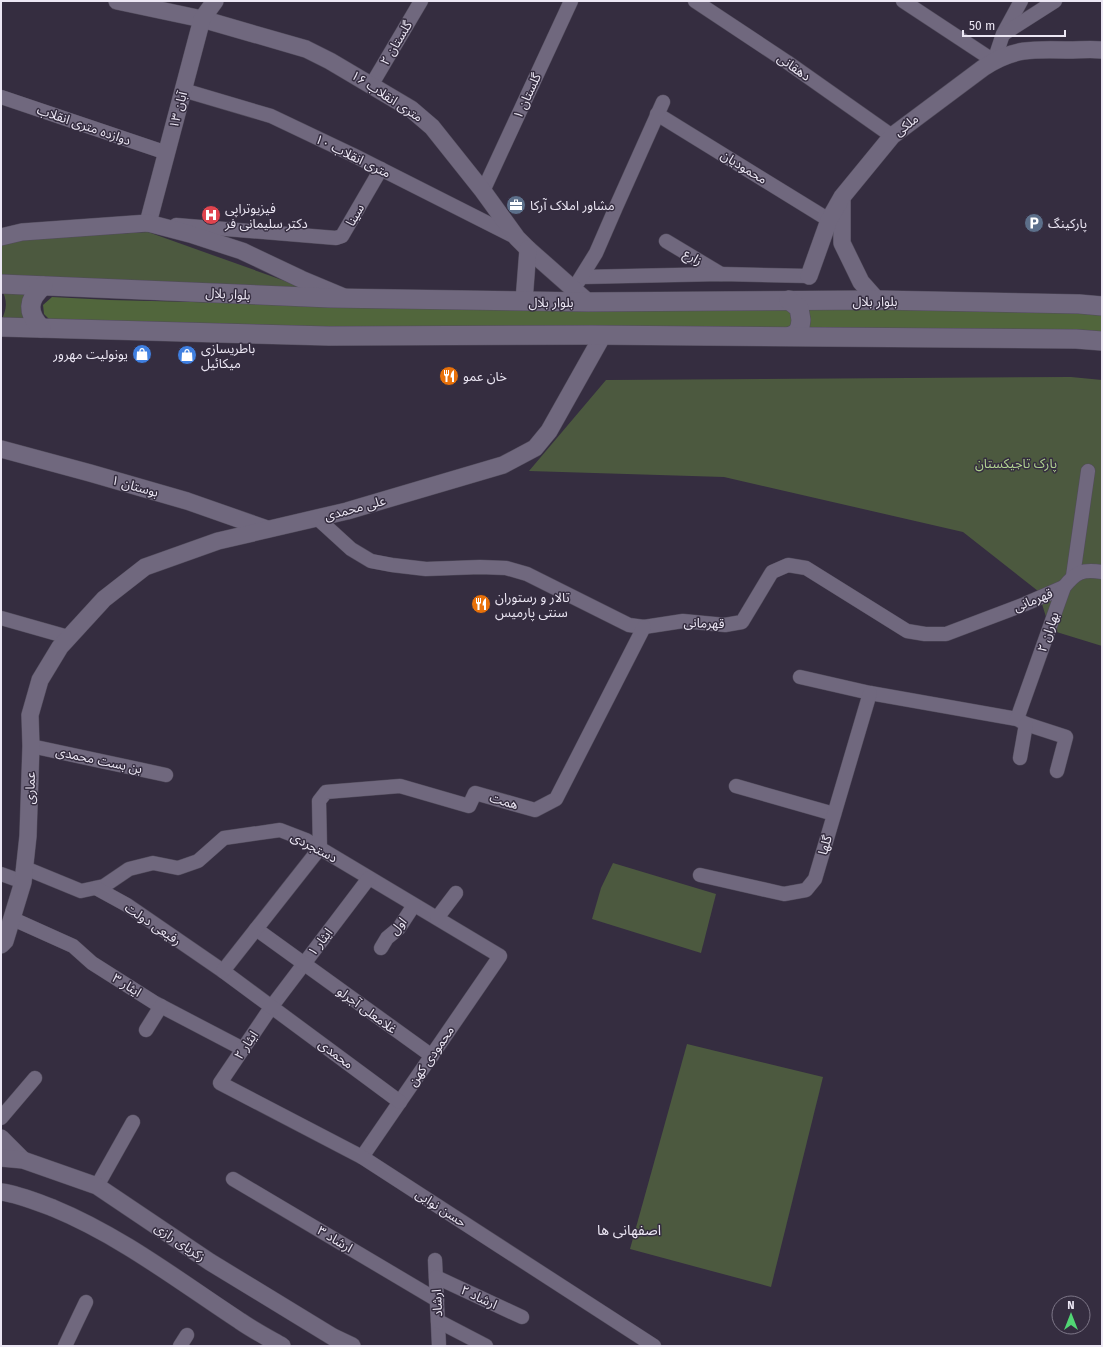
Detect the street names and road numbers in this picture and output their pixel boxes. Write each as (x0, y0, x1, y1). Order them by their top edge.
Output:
street label: گلستان ۲ (377, 18, 416, 68)
street label: دهقانی (774, 50, 813, 85)
street label: ۱۶ متری انقلاب (348, 67, 426, 126)
street label: گلستان ۱ (510, 70, 545, 122)
street label: ۱۳ آبان (166, 89, 191, 130)
street label: دوازده متری انقلاب (35, 102, 133, 149)
street label: ملکی (891, 111, 922, 140)
street label: ۱۰ متری انقلاب (312, 131, 393, 182)
street label: محمودیان (718, 147, 770, 188)
street label: سینا (343, 201, 367, 229)
street label: زارع (679, 246, 705, 271)
street label: بلوار بلال (205, 285, 251, 304)
street label: بلوار بلال (852, 294, 898, 310)
street label: بلوار بلال (528, 295, 574, 311)
street label: بوستان ۱ (109, 472, 160, 501)
street label: علی محمدی (323, 493, 388, 524)
street label: قهرمانی (1011, 585, 1055, 616)
street label: بهاران ۲ (1034, 610, 1063, 654)
street label: قهرمانی (683, 615, 725, 632)
street label: بن بست محمدی (54, 744, 144, 777)
street label: عماری (22, 771, 39, 805)
street label: همت (488, 790, 520, 812)
street label: دستجردی (288, 829, 340, 866)
street label: گلها (815, 833, 836, 857)
street label: رفیعی دولت (122, 900, 184, 949)
street label: اول (386, 914, 410, 938)
street label: ۱ ایثار (304, 925, 336, 959)
street label: ایثار ۳ (110, 970, 144, 1000)
street label: غلامعلی آجرلو (334, 983, 400, 1038)
street label: محمودی کهن (405, 1023, 458, 1089)
street label: ایثار ۲ (231, 1028, 261, 1062)
street label: محمدی (315, 1036, 356, 1073)
street label: حسن نوابی (412, 1186, 469, 1231)
street label: زکریای رازی (151, 1220, 208, 1265)
street label: ارشاد ۳ (315, 1223, 355, 1255)
street label: ارشاد ۲ (458, 1282, 500, 1312)
street label: ارشاد (429, 1289, 445, 1317)

